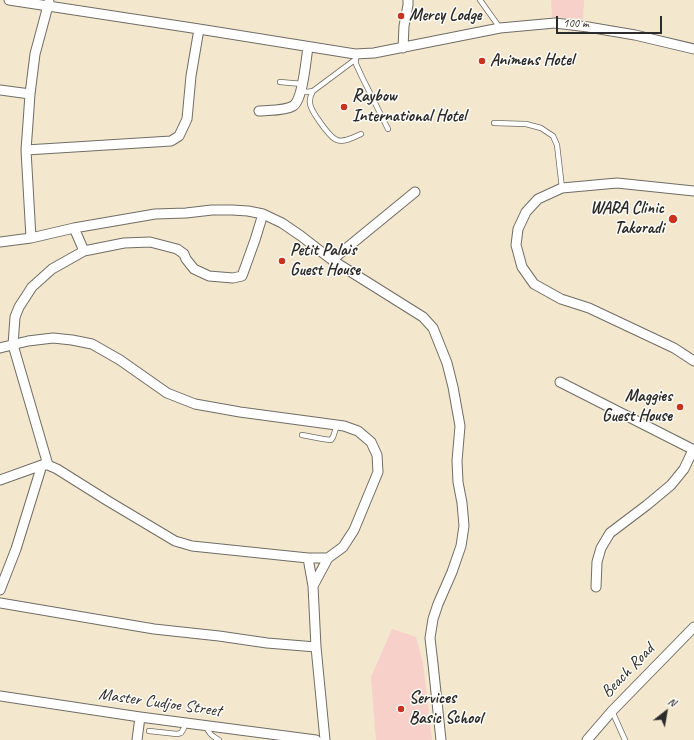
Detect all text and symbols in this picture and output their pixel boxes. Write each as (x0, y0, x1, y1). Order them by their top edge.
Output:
place label: Mercy Lodge (409, 6, 481, 26)
scale bar (558, 8, 664, 34)
marker: Mercy Lodge (396, 11, 406, 21)
text: 100 m (563, 15, 589, 31)
place label: Animens Hotel (490, 51, 574, 71)
marker: Animens Hotel (477, 56, 487, 66)
place label: Raybow International Hotel (352, 87, 466, 127)
marker: Raybow International Hotel (339, 102, 349, 112)
place label: WARA Clinic Takoradi (590, 199, 664, 239)
marker: WARA Clinic Takoradi (667, 213, 679, 225)
place label: Petit Palais Guest House (290, 241, 360, 281)
marker: Petit Palais Guest House (277, 256, 287, 266)
place label: Maggies Guest House (602, 387, 672, 427)
marker: Maggies Guest House (675, 402, 685, 412)
street label: Beach Road (597, 640, 659, 702)
street label: Master Cudjoe Street (97, 684, 223, 722)
place label: Services Basic School (409, 689, 482, 729)
north arrow (646, 692, 686, 732)
text: N (666, 694, 679, 709)
marker: Services Basic School (396, 704, 406, 714)

